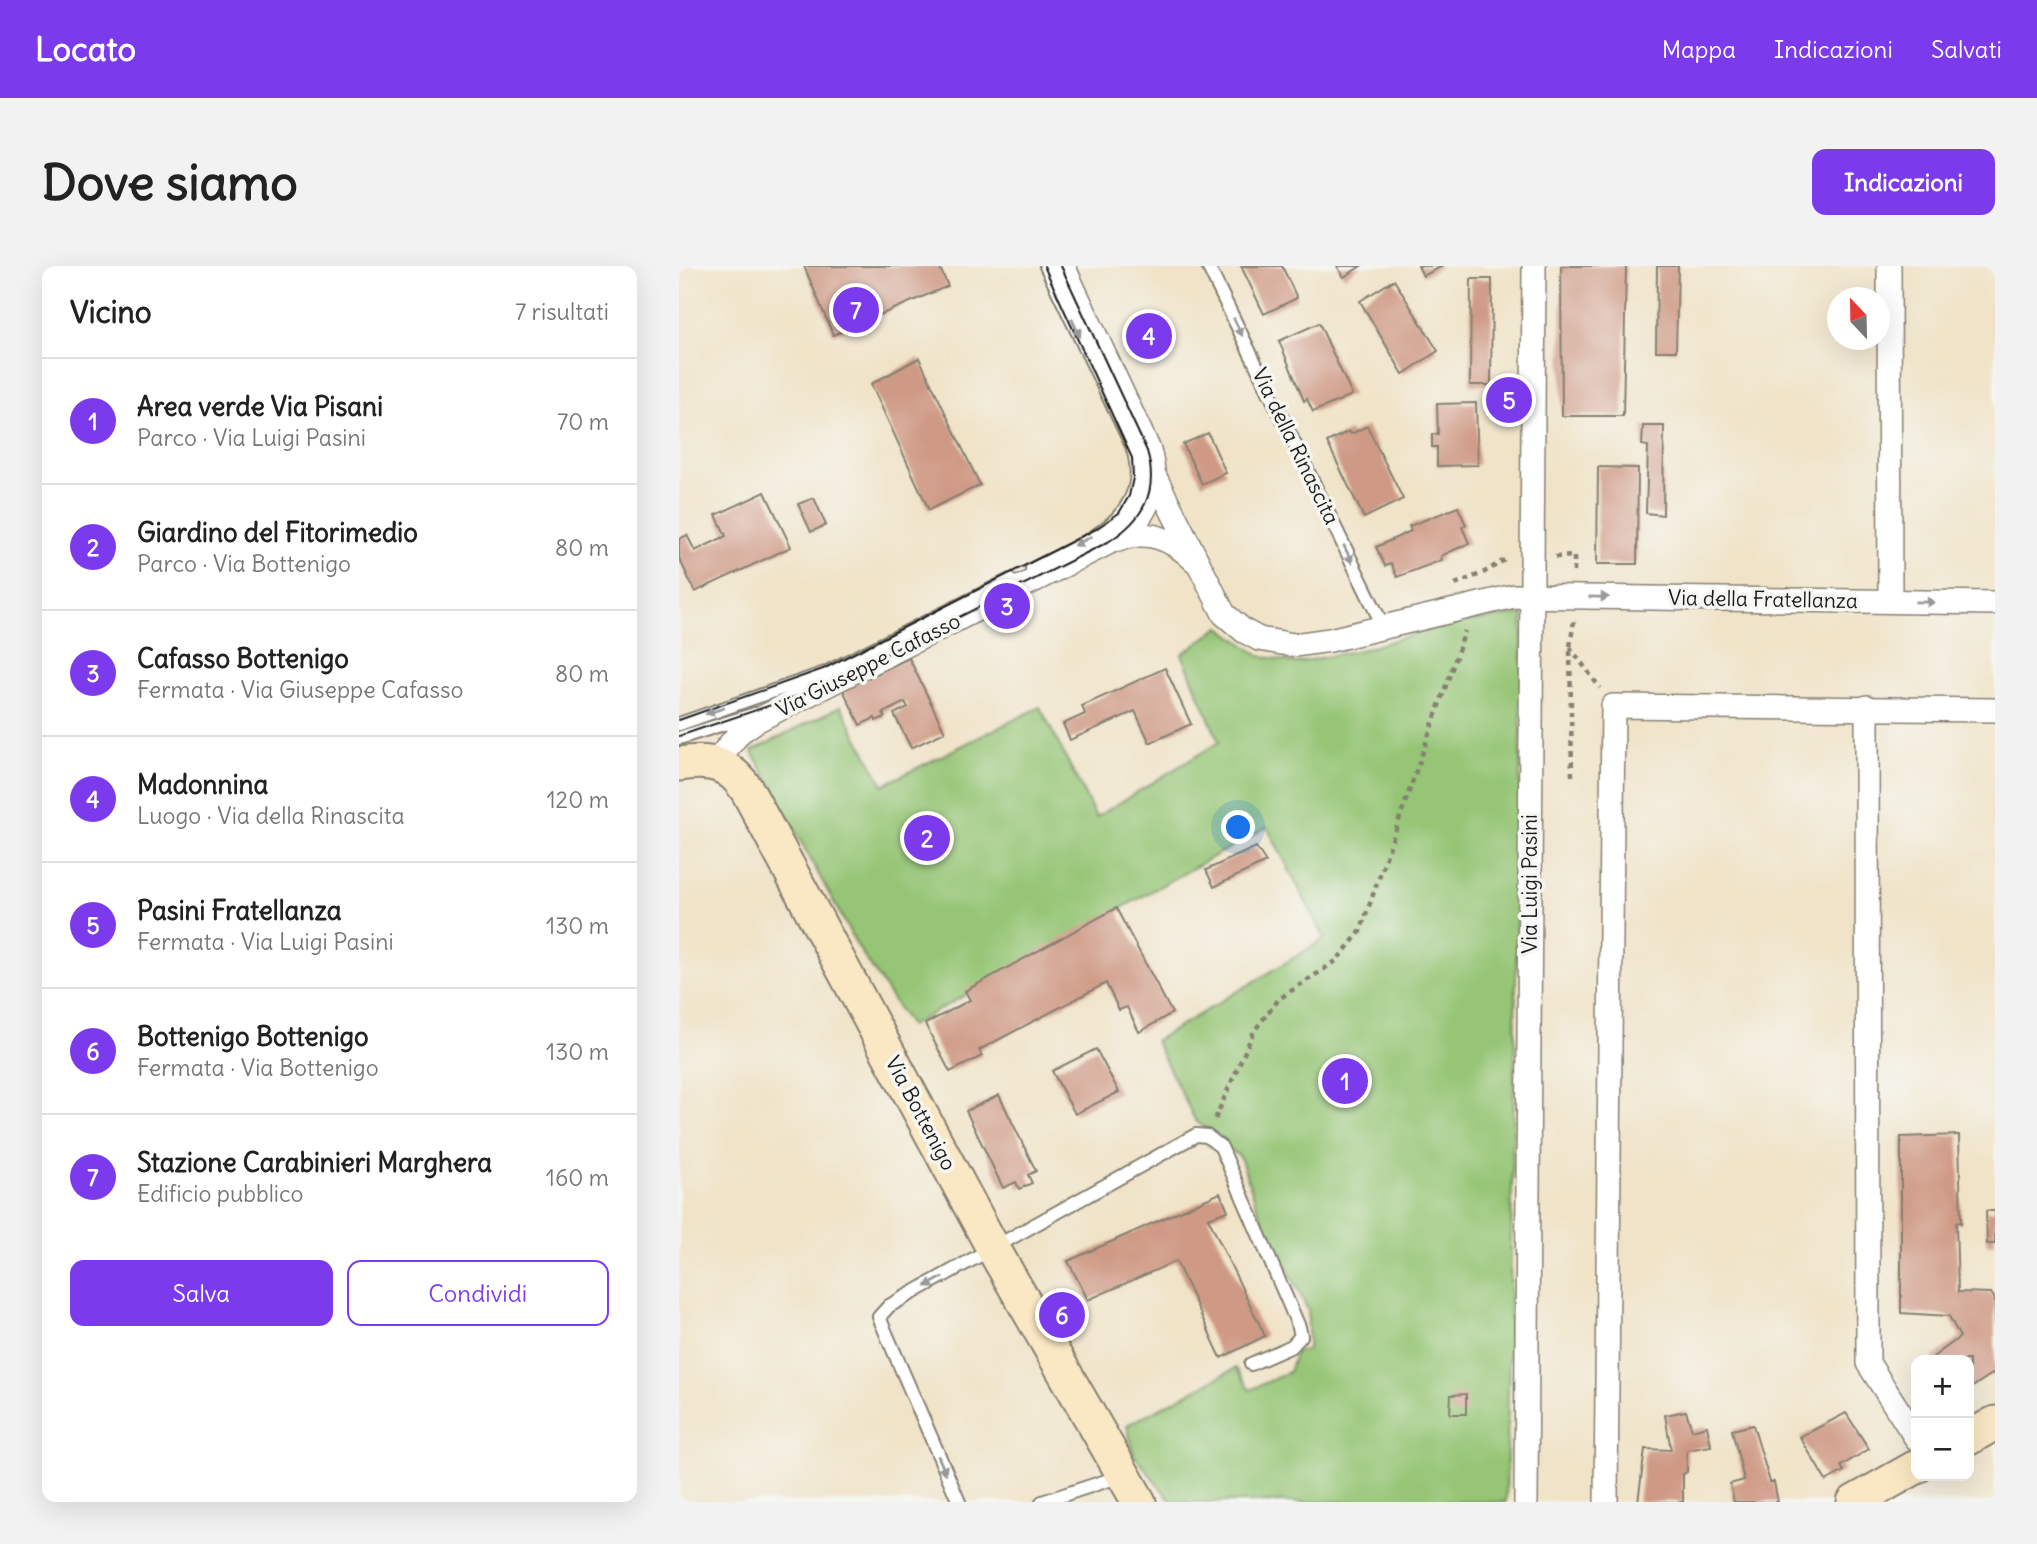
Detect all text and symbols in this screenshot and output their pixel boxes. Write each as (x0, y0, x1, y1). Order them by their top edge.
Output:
text: Locato (35, 28, 136, 70)
text: Mappa (1662, 34, 1736, 64)
text: Indicazioni (1774, 34, 1893, 64)
text: Salvati (1931, 34, 2002, 64)
button: Indicazioni (1812, 149, 1995, 215)
text: Dove siamo (42, 152, 298, 213)
pin: 7 (833, 284, 879, 336)
north arrow (1827, 287, 1890, 350)
text: Vicino (70, 293, 152, 331)
text: 7 risultati (515, 297, 609, 326)
pin: 4 (1126, 310, 1172, 362)
one-way arrow (1232, 317, 1243, 337)
one-way arrow (1070, 318, 1081, 338)
street label: Via della Rinascita (1246, 363, 1346, 529)
pin: 5 (1486, 374, 1532, 426)
text: Area verde Via Pisani (137, 390, 383, 423)
text: 1 (88, 407, 98, 436)
text: 70 m (557, 407, 609, 436)
text: Parco · Via Luigi Pasini (137, 423, 366, 452)
text: Giardino del Fitorimedio (137, 516, 418, 549)
text: 2 (87, 533, 99, 562)
text: 80 m (555, 533, 609, 562)
one-way arrow (1073, 535, 1093, 547)
one-way arrow (1343, 544, 1354, 564)
text: Parco · Via Bottenigo (137, 549, 351, 578)
pin: 3 (984, 580, 1030, 632)
street label: Via della Fratellanza (1668, 584, 1858, 614)
one-way arrow (1588, 591, 1610, 603)
one-way arrow (1914, 596, 1936, 607)
street label: Via Giuseppe Cafasso (771, 607, 965, 723)
text: Cafasso Bottenigo (137, 642, 349, 675)
text: 3 (86, 659, 100, 688)
text: 80 m (555, 659, 609, 688)
text: Fermata · Via Giuseppe Cafasso (137, 675, 463, 704)
one-way arrow (704, 707, 725, 717)
text: Madonnina (137, 768, 268, 801)
text: 4 (86, 785, 100, 814)
text: 120 m (546, 785, 609, 814)
text: Luogo · Via della Rinascita (137, 801, 405, 830)
your location (1221, 810, 1255, 844)
pin: 2 (904, 812, 950, 864)
street label: Via Luigi Pasini (1516, 814, 1543, 954)
text: Pasini Fratellanza (137, 894, 342, 927)
text: 5 (86, 911, 100, 940)
text: 130 m (546, 911, 609, 940)
text: Fermata · Via Luigi Pasini (137, 927, 394, 956)
text: Bottenigo Bottenigo (137, 1020, 369, 1053)
text: 6 (86, 1037, 100, 1066)
text: 130 m (546, 1037, 609, 1066)
street label: Via Bottenigo (880, 1051, 962, 1175)
text: Fermata · Via Bottenigo (137, 1053, 379, 1082)
pin: 1 (1322, 1055, 1368, 1107)
text: Stazione Carabinieri Marghera (137, 1146, 492, 1179)
text: 7 (87, 1163, 99, 1192)
text: 160 m (546, 1163, 609, 1192)
text: Edificio pubblico (137, 1179, 303, 1208)
button: Salva (70, 1260, 333, 1326)
button: Condividi (347, 1260, 609, 1326)
one-way arrow (924, 1276, 944, 1288)
pin: 6 (1039, 1289, 1085, 1341)
map controls (1911, 1355, 1974, 1481)
button: + (1911, 1355, 1974, 1418)
button: − (1911, 1418, 1974, 1481)
one-way arrow (936, 1455, 948, 1475)

